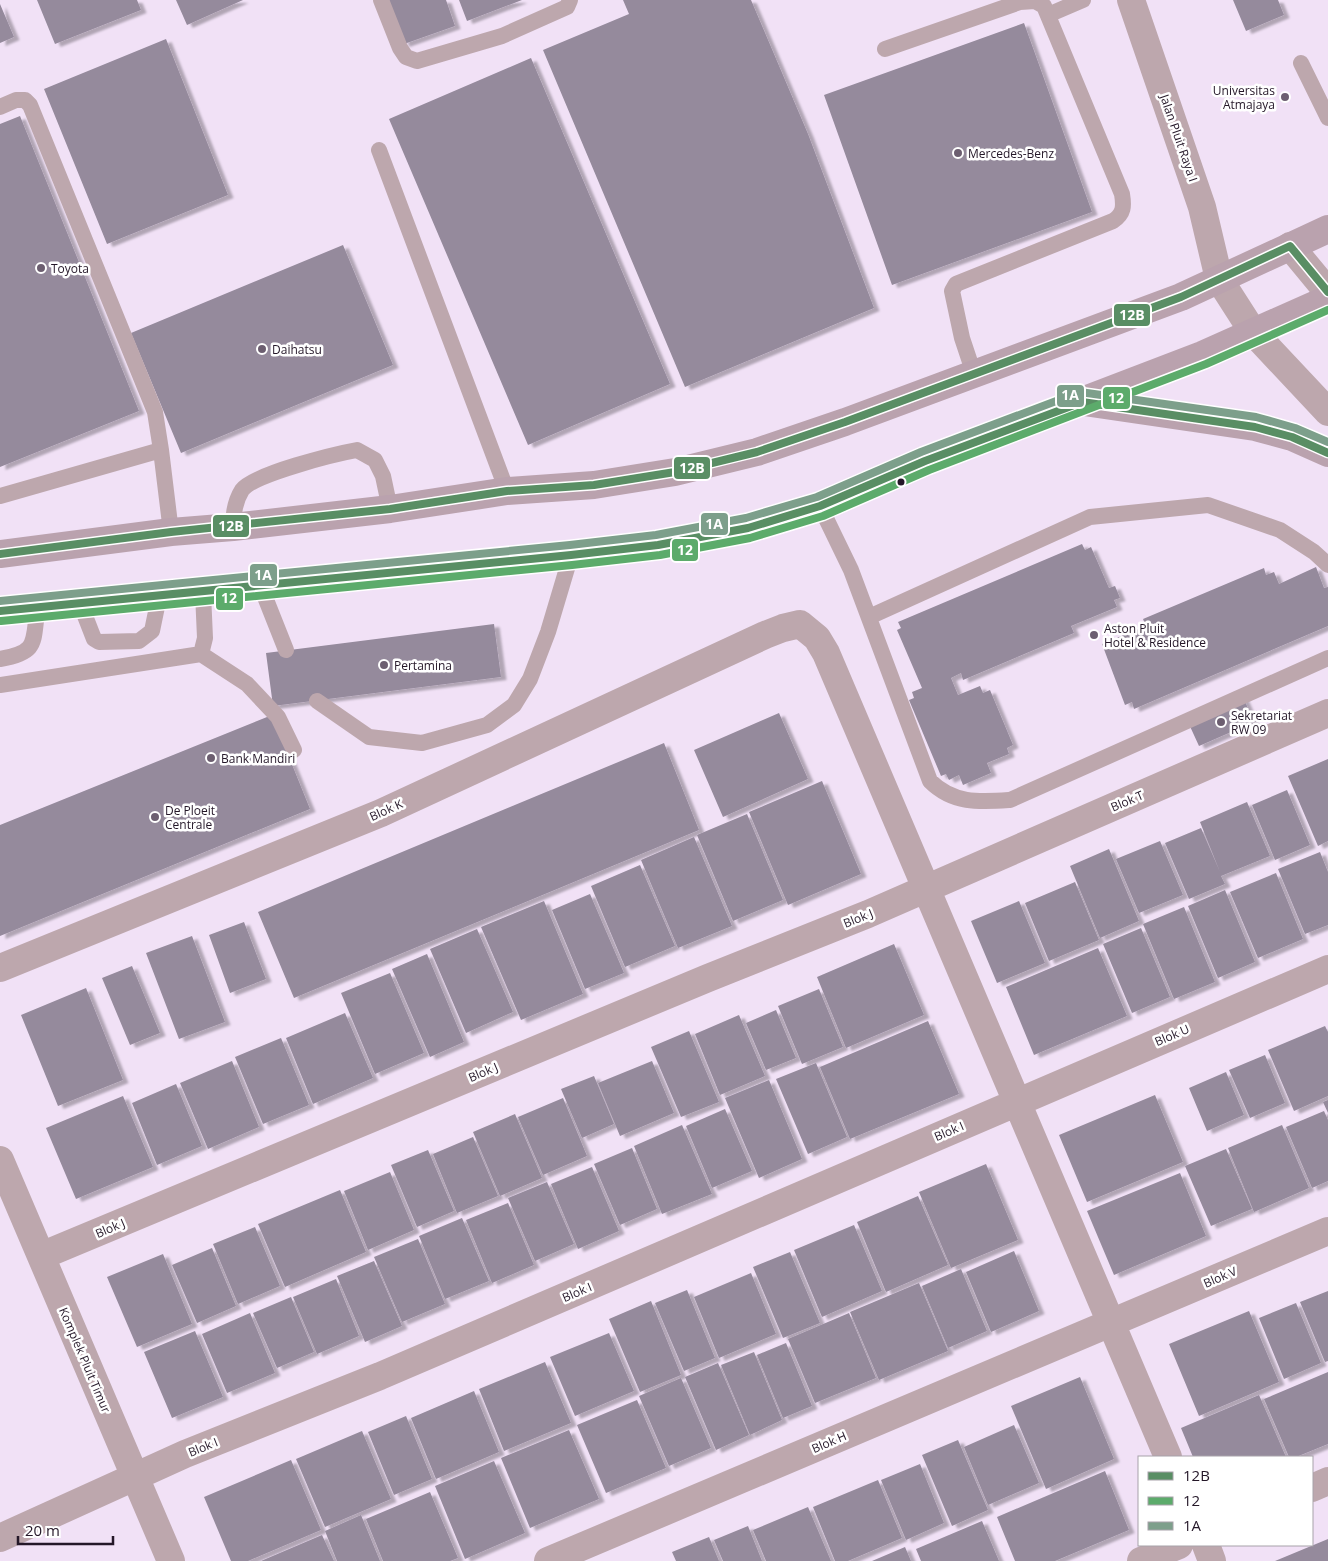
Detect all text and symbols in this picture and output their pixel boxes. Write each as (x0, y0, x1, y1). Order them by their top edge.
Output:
place label: Universitas Atmajaya (1213, 82, 1275, 113)
street label: Jalan Pluit Raya I (1156, 91, 1202, 184)
marker: Universitas Atmajaya (1279, 91, 1291, 103)
place label: Mercedes-Benz (968, 145, 1054, 162)
marker: Mercedes-Benz (952, 147, 964, 159)
place label: Toyota (51, 260, 89, 277)
marker: Toyota (35, 262, 47, 274)
line badge: 12B (1113, 303, 1151, 327)
text: 12B (1119, 305, 1145, 324)
place label: Daihatsu (272, 341, 322, 358)
marker: Daihatsu (256, 343, 268, 355)
line badge: 1A (1056, 384, 1085, 408)
text: 1A (1061, 385, 1079, 404)
line badge: 12 (1102, 386, 1131, 410)
text: 12 (1108, 388, 1124, 407)
line badge: 12B (673, 456, 711, 480)
text: 12B (679, 458, 705, 477)
unlabelled marker (896, 477, 906, 487)
line badge: 1A (700, 512, 729, 536)
line badge: 12B (212, 514, 250, 538)
text: 1A (705, 514, 723, 533)
text: 12B (218, 516, 244, 535)
line badge: 12 (671, 538, 699, 562)
text: 12 (677, 540, 693, 559)
line badge: 1A (249, 563, 278, 587)
text: 1A (254, 565, 272, 584)
line badge: 12 (215, 587, 244, 611)
text: 12 (221, 588, 237, 607)
place label: Aston Pluit Hotel & Residence (1104, 620, 1206, 651)
marker: Aston Pluit Hotel & Residence (1088, 629, 1100, 641)
place label: Pertamina (394, 657, 452, 674)
marker: Pertamina (378, 659, 390, 671)
place label: Sekretariat RW 09 (1231, 707, 1292, 738)
marker: Sekretariat RW 09 (1215, 716, 1227, 728)
place label: Bank Mandiri (221, 750, 295, 767)
marker: Bank Mandiri (205, 752, 217, 764)
street label: Blok T (1108, 786, 1146, 815)
street label: Blok K (367, 795, 406, 825)
place label: De Ploeit Centrale (165, 802, 215, 833)
marker: De Ploeit Centrale (149, 811, 161, 823)
street label: Blok J (841, 904, 875, 932)
street label: Blok U (1152, 1020, 1192, 1050)
street label: Blok J (466, 1058, 500, 1086)
street label: Blok I (932, 1117, 966, 1145)
street label: Blok J (93, 1214, 127, 1242)
street label: Blok V (1201, 1262, 1240, 1292)
street label: Blok I (560, 1278, 594, 1306)
street label: Komplek Pluit Timur (55, 1305, 115, 1416)
street label: Blok H (809, 1427, 849, 1457)
street label: Blok I (186, 1433, 220, 1461)
legend (1138, 1456, 1313, 1546)
text: 12B (1183, 1465, 1210, 1485)
text: 12 (1183, 1490, 1200, 1510)
scale bar (18, 1514, 112, 1546)
text: 1A (1183, 1515, 1202, 1535)
text: 20 m (25, 1520, 60, 1540)

